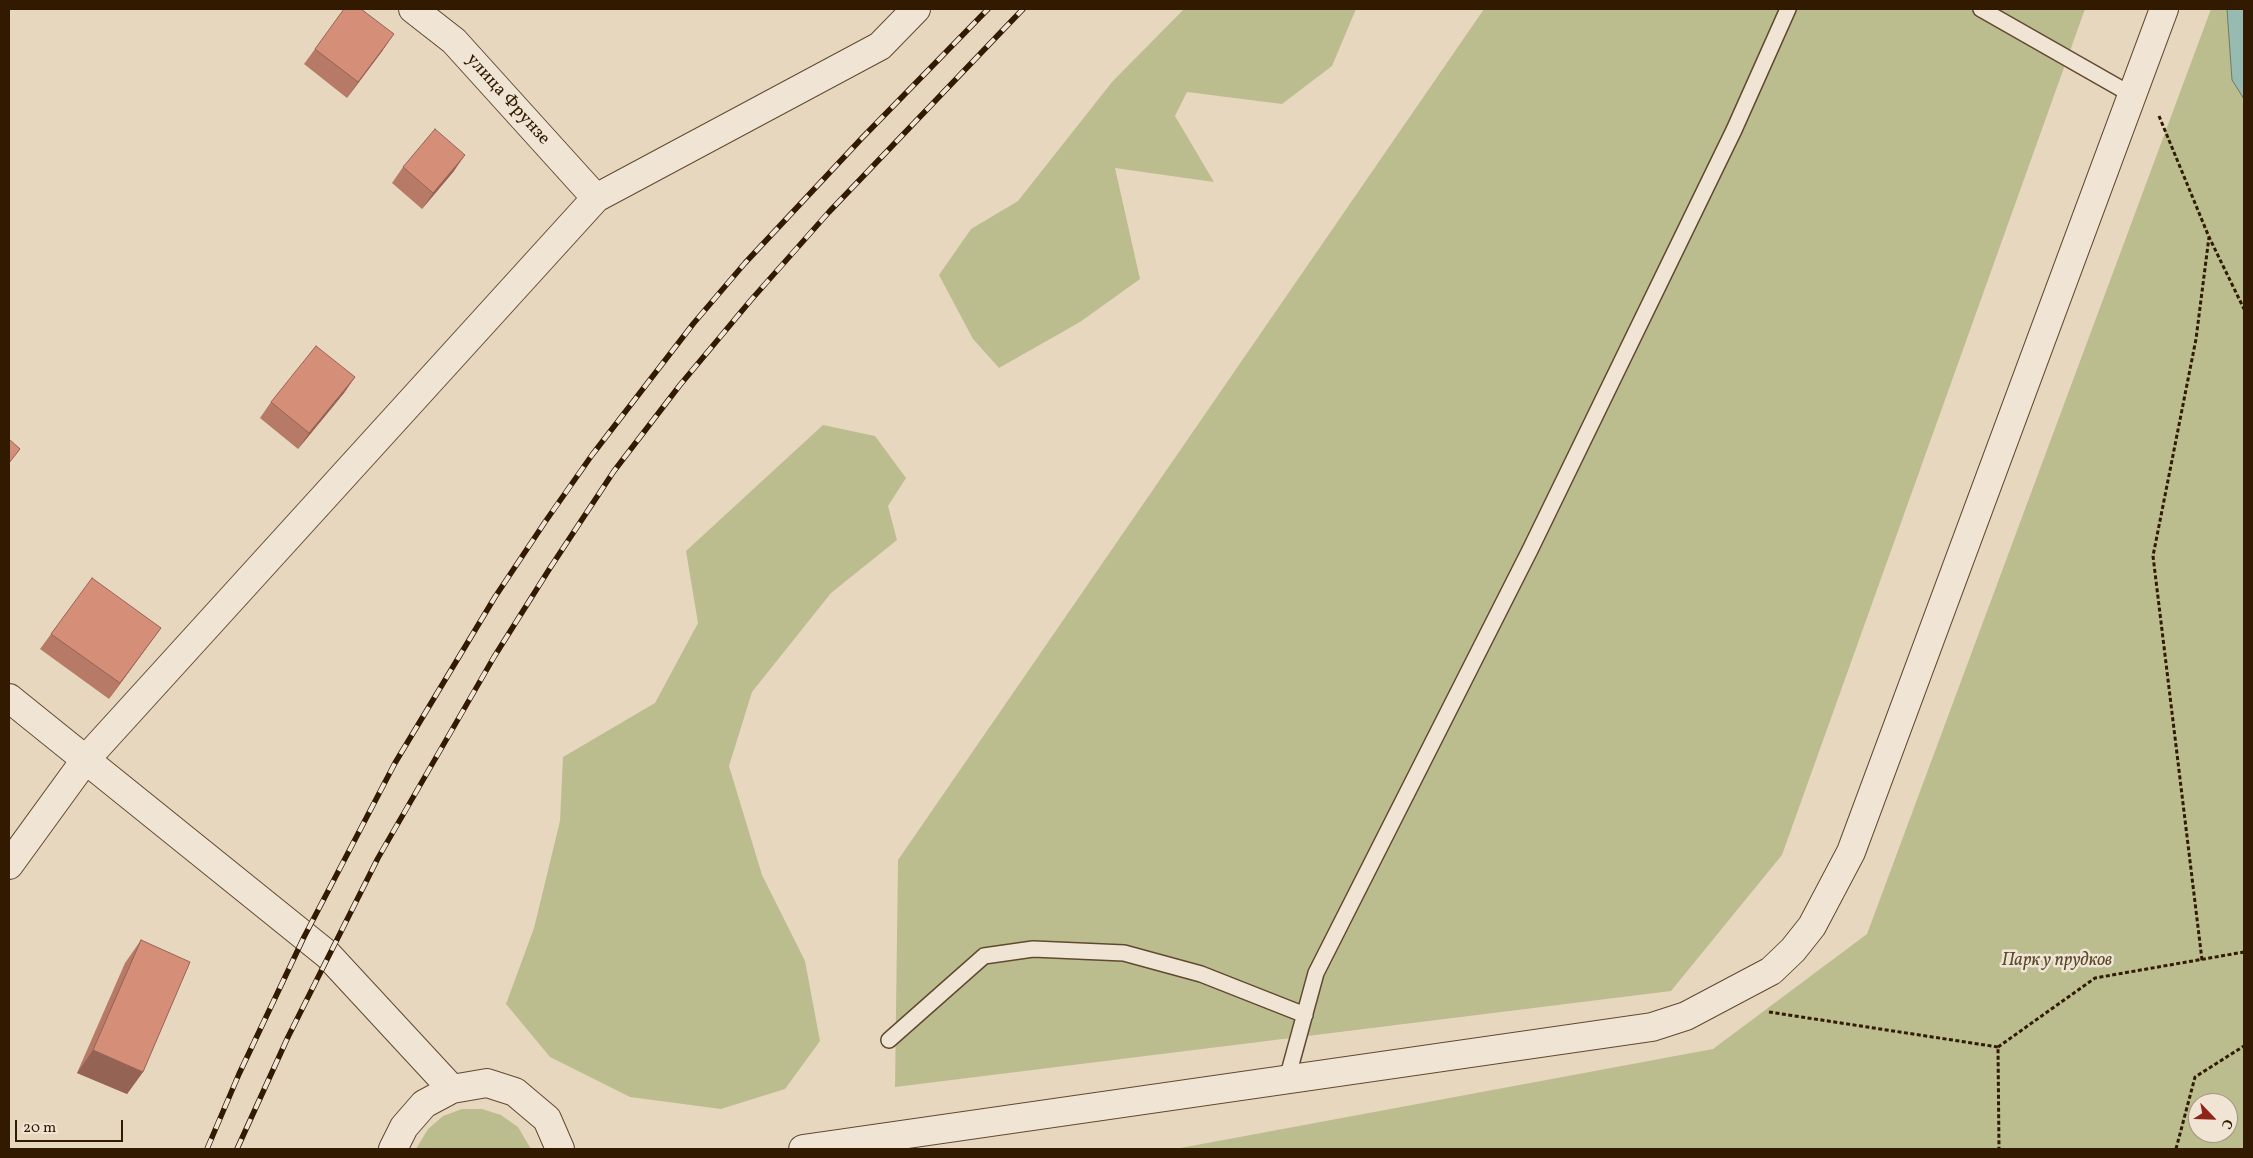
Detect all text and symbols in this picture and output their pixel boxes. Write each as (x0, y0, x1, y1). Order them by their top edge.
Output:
street label: улица Фрунзе (460, 50, 554, 150)
park label: Парк у прудков (2002, 951, 2112, 973)
north arrow (2188, 1093, 2238, 1143)
scale bar (18, 1110, 125, 1142)
text: С (2216, 1116, 2237, 1132)
text: 20 m (23, 1118, 56, 1139)

